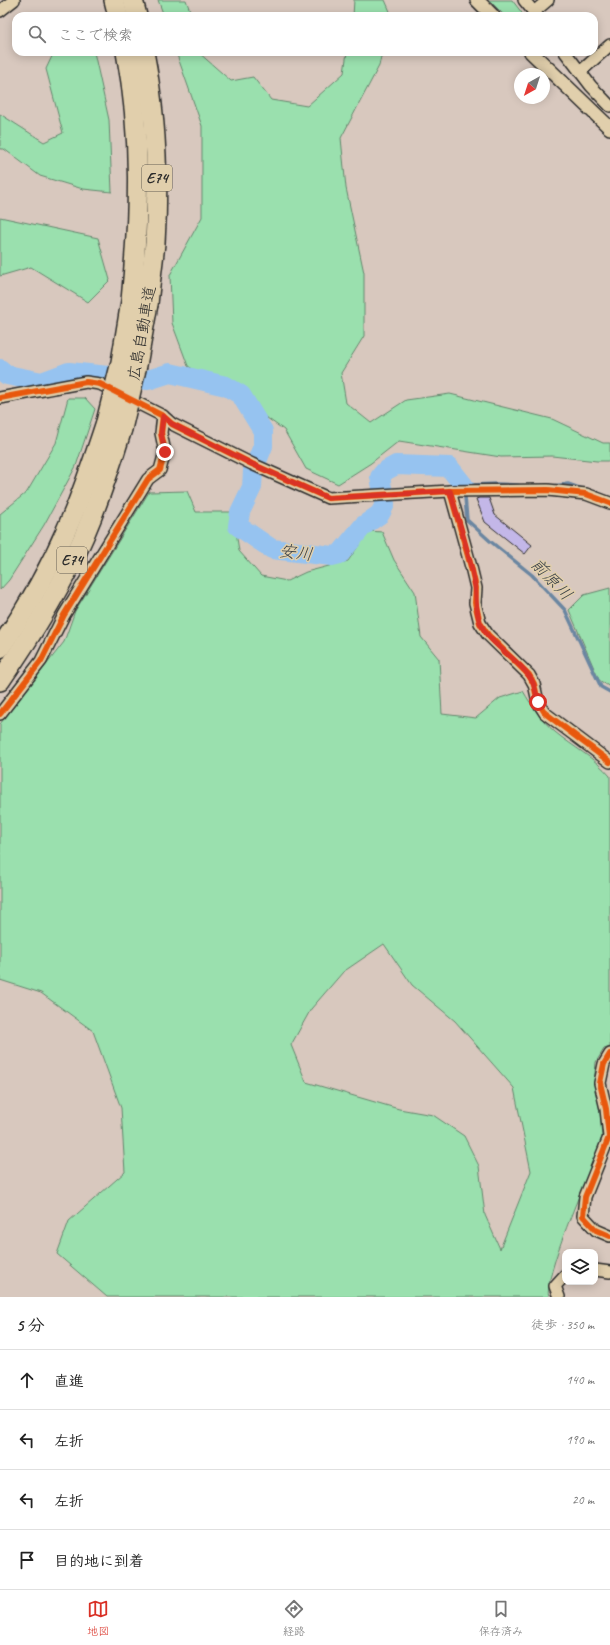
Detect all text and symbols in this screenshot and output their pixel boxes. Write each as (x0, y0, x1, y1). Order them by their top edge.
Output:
search box (12, 12, 598, 56)
icon: search (26, 23, 48, 45)
text: ここで検索 (58, 26, 133, 45)
north arrow (514, 68, 550, 104)
road number: E74 (142, 165, 172, 191)
street label: 広島自動車道 (124, 284, 160, 382)
route end (156, 443, 174, 461)
water label: 安川 (278, 540, 314, 565)
road number: E74 (57, 547, 87, 573)
water label: 前原川 (526, 554, 577, 605)
route start (529, 693, 547, 711)
map controls (562, 1249, 598, 1285)
button: layers (562, 1249, 598, 1285)
text: 5 分 (16, 1315, 45, 1336)
text: 徒歩 · 350 m (531, 1317, 594, 1333)
icon: ahead (16, 1369, 38, 1391)
text: 直進 (54, 1372, 84, 1391)
text: 140 m (566, 1372, 594, 1388)
icon: left (16, 1429, 38, 1451)
text: 左折 (54, 1432, 84, 1451)
text: 190 m (566, 1432, 594, 1448)
icon: left (16, 1489, 38, 1511)
text: 左折 (54, 1492, 84, 1511)
text: 20 m (572, 1492, 594, 1508)
icon: arrive (16, 1549, 38, 1571)
text: 目的地に到着 (54, 1552, 144, 1571)
tab: 地図 (87, 1598, 109, 1638)
tab: 経路 (283, 1598, 305, 1638)
tab: 保存済み (479, 1598, 523, 1638)

